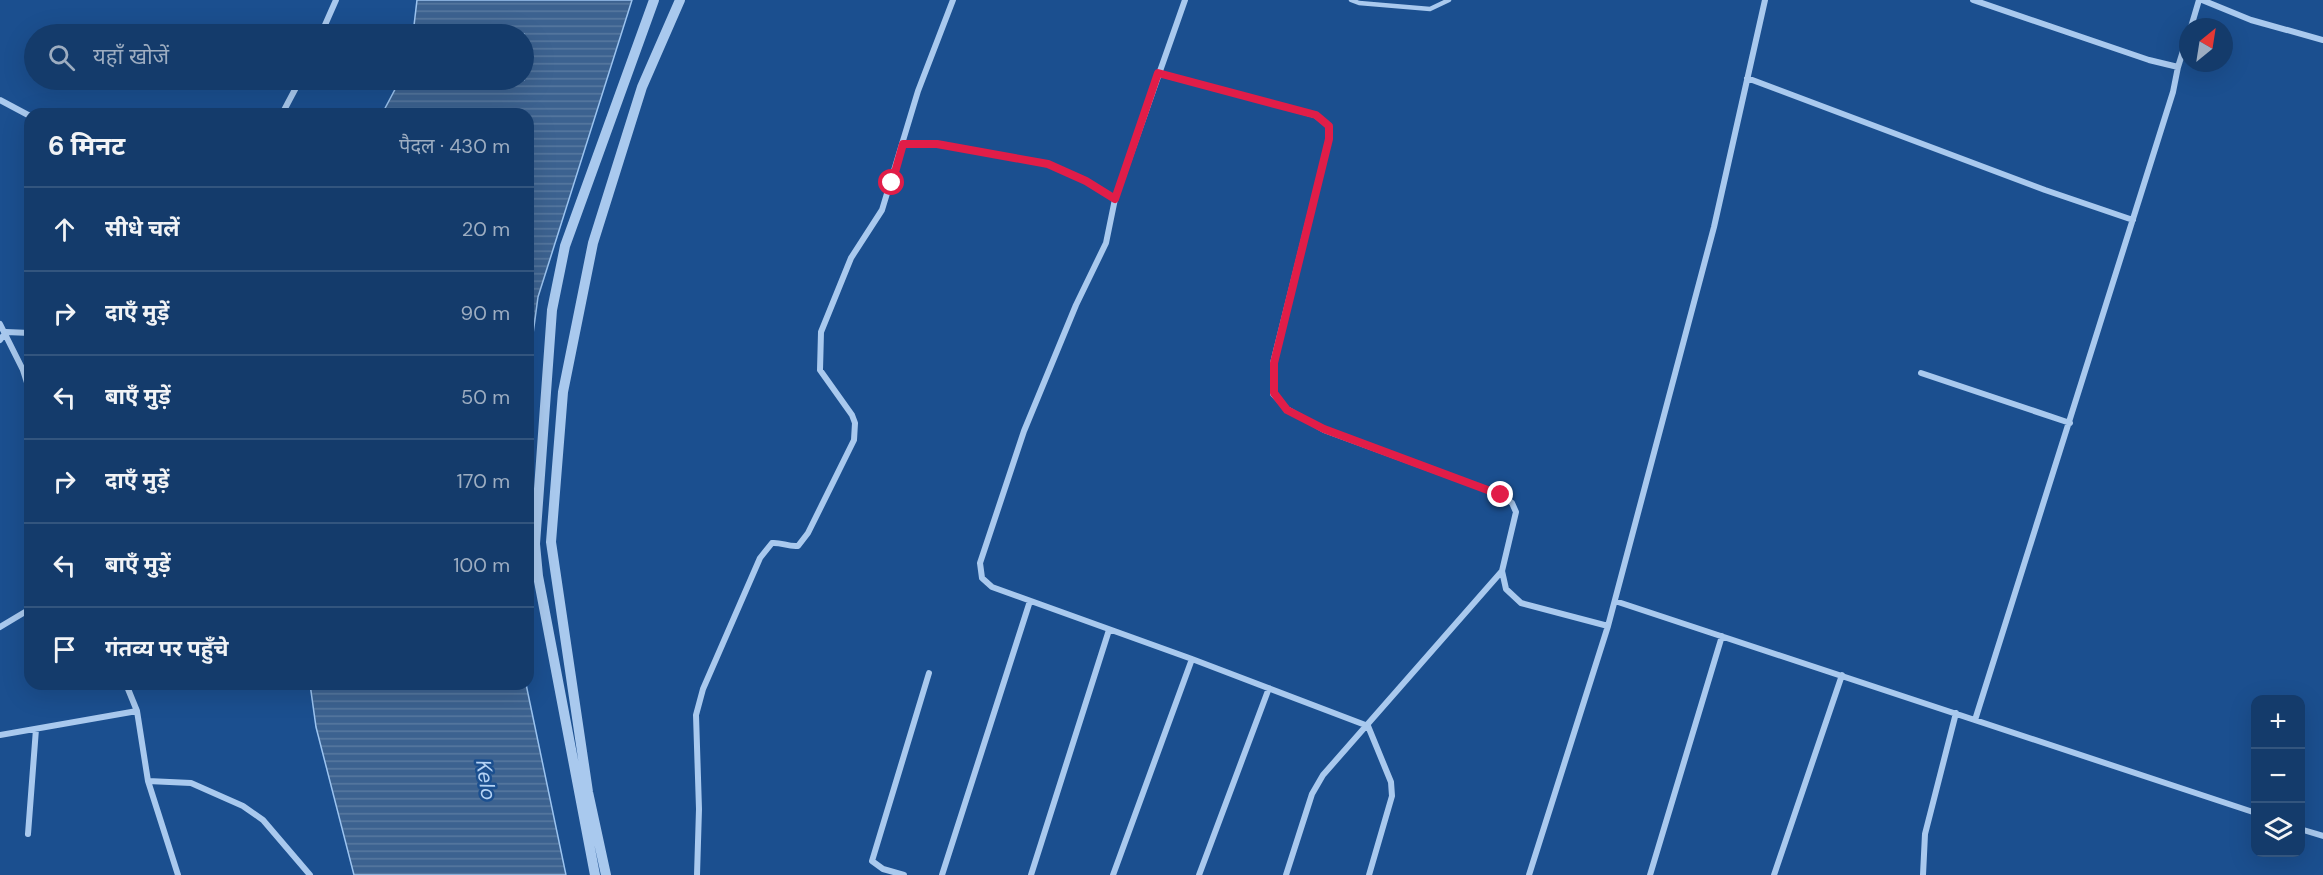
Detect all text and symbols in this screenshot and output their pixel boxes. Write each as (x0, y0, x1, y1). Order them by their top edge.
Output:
north arrow (2179, 18, 2233, 72)
search box (24, 24, 534, 90)
icon: search (45, 41, 78, 74)
text: यहाँ खोजें (93, 42, 169, 71)
text: 6 मिनट (48, 129, 125, 163)
text: पैदल · 430 m (399, 133, 510, 159)
route start (878, 169, 904, 195)
icon: ahead (48, 213, 81, 246)
text: सीधे चलें (105, 214, 180, 243)
text: 20 m (462, 216, 510, 242)
icon: right (48, 297, 81, 330)
text: दाएँ मुड़ें (105, 298, 169, 327)
text: 90 m (461, 300, 510, 326)
icon: left (48, 381, 81, 414)
text: बाएँ मुड़ें (105, 382, 171, 411)
text: 50 m (461, 384, 510, 410)
icon: right (48, 465, 81, 498)
text: दाएँ मुड़ें (105, 466, 169, 495)
text: 170 m (457, 468, 510, 494)
route end (1487, 481, 1513, 507)
icon: left (48, 549, 81, 582)
text: बाएँ मुड़ें (105, 550, 171, 579)
text: 100 m (453, 552, 510, 578)
icon: arrive (48, 633, 81, 666)
text: गंतव्य पर पहुँचे (105, 634, 228, 663)
map controls (2251, 695, 2305, 857)
button: + (2251, 695, 2305, 749)
button: − (2251, 749, 2305, 803)
water label: Kelo (469, 758, 503, 802)
button: layers (2251, 803, 2305, 857)

